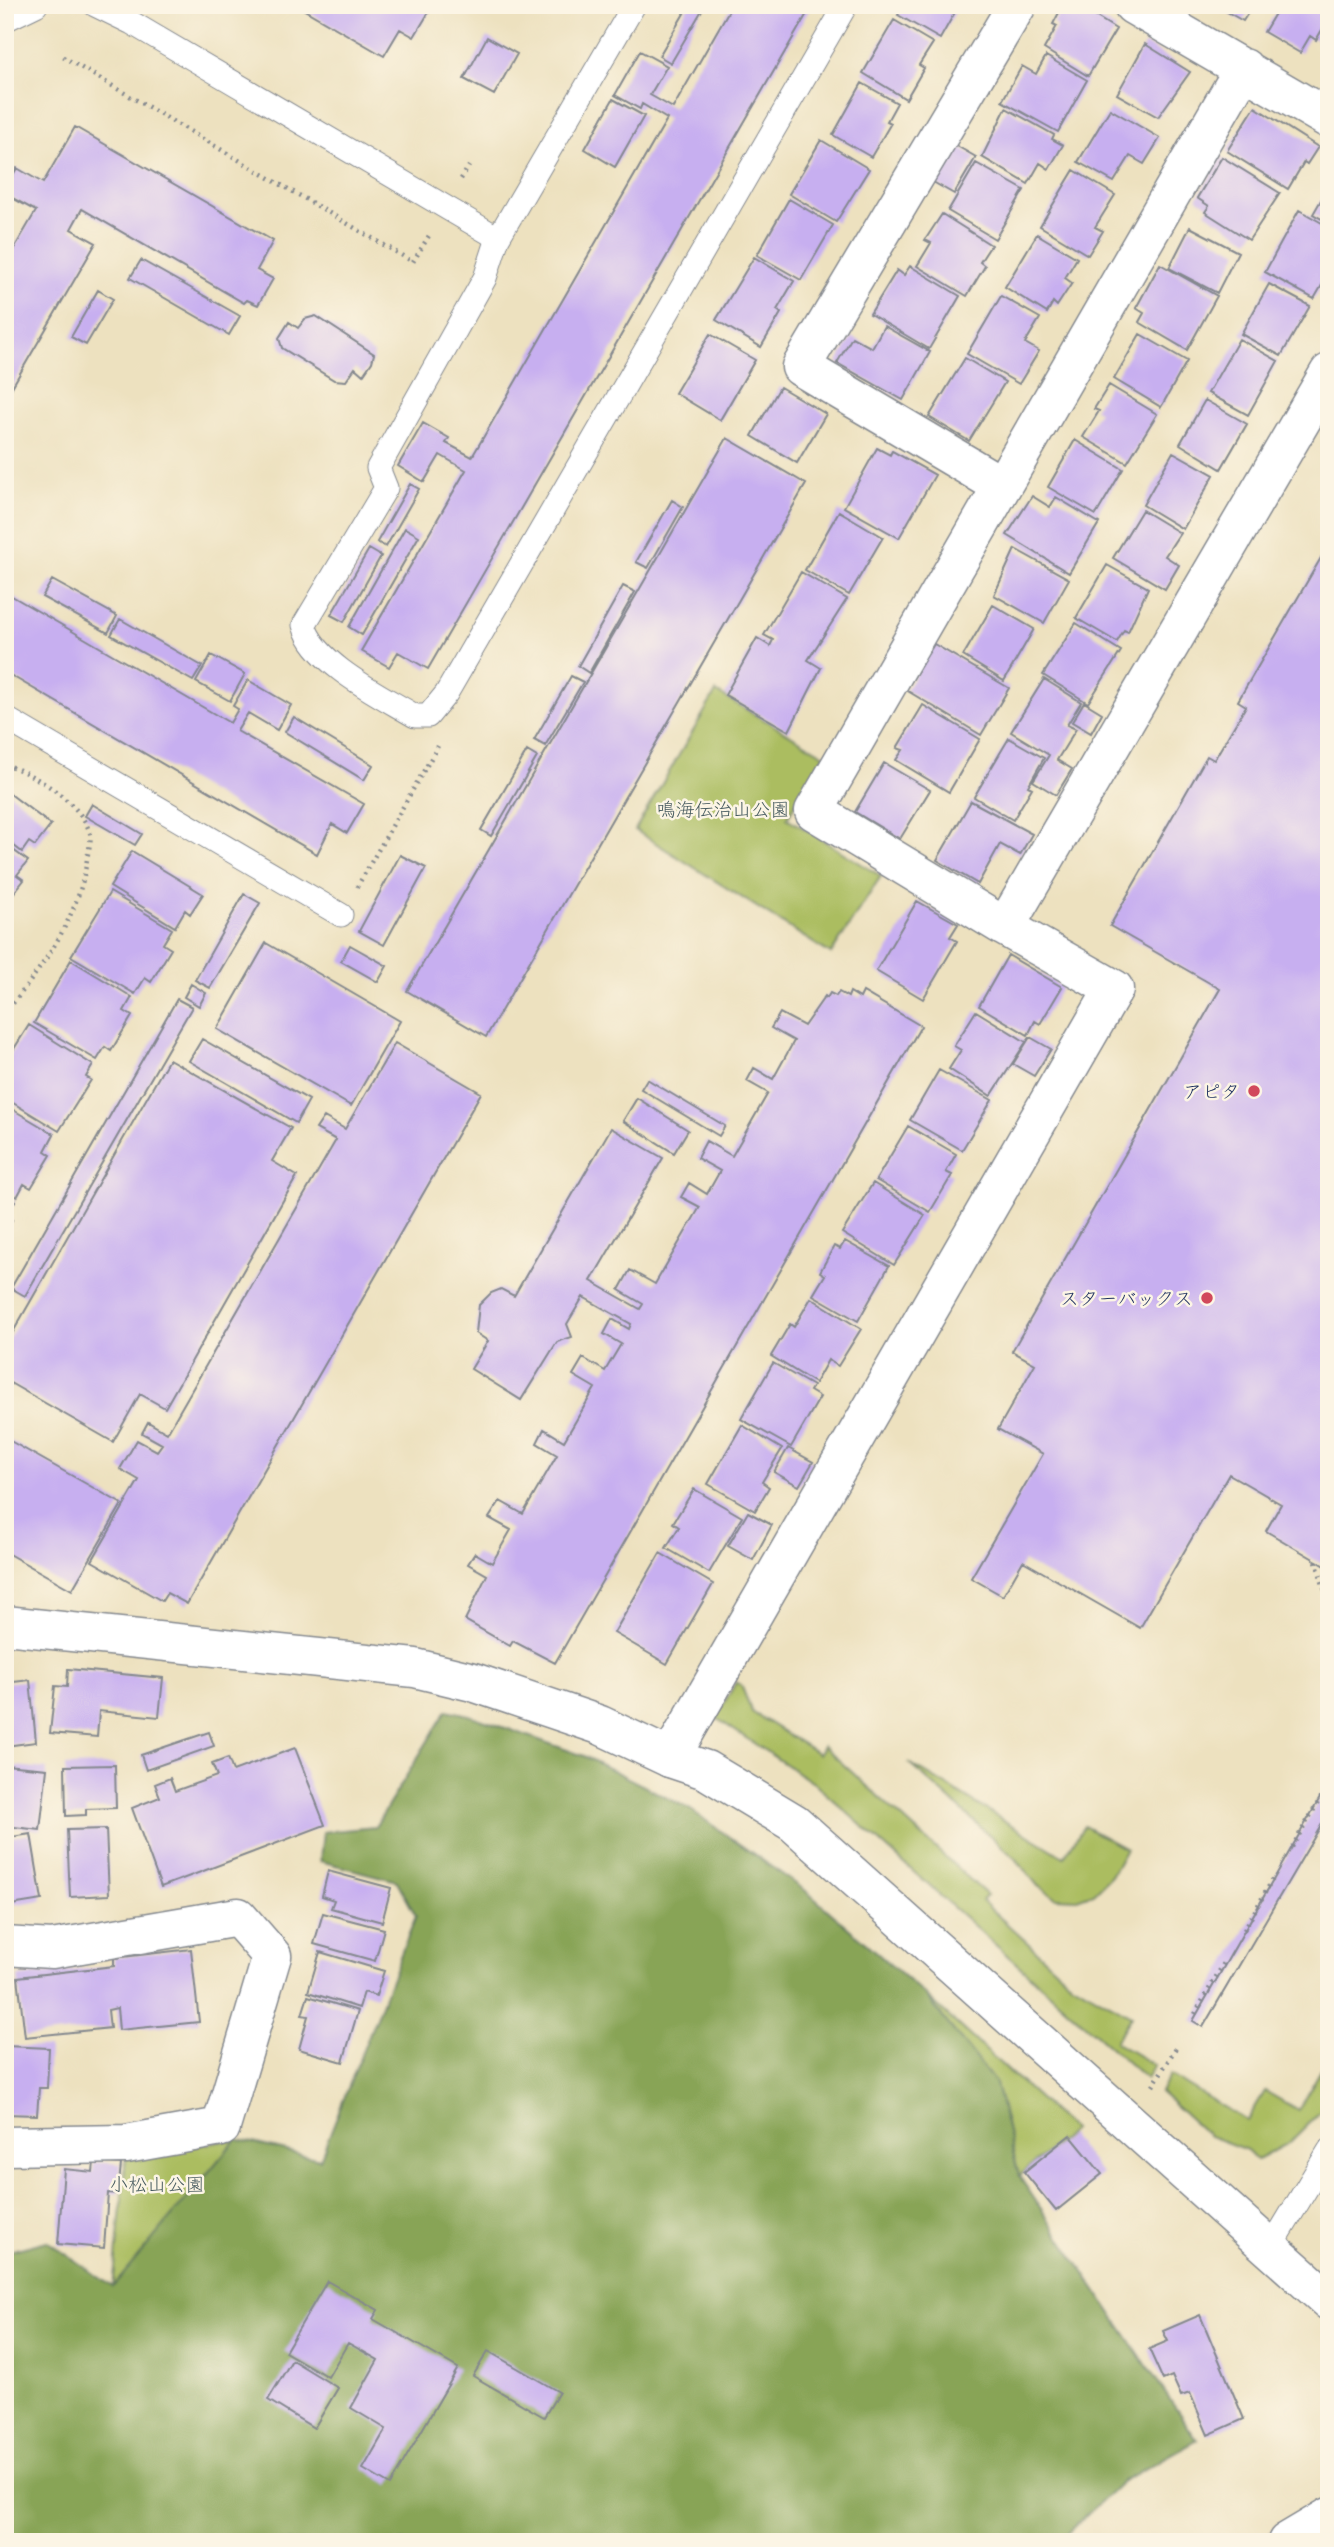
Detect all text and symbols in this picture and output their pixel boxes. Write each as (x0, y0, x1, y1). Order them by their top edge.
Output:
park label: 鳴海伝治山公園 (656, 796, 790, 821)
place label: アピタ (1183, 1078, 1240, 1103)
marker: アピタ (1246, 1083, 1262, 1099)
place label: スターバックス (1060, 1285, 1193, 1310)
marker: スターバックス (1199, 1290, 1215, 1306)
park label: 小松山公園 (109, 2171, 205, 2196)

